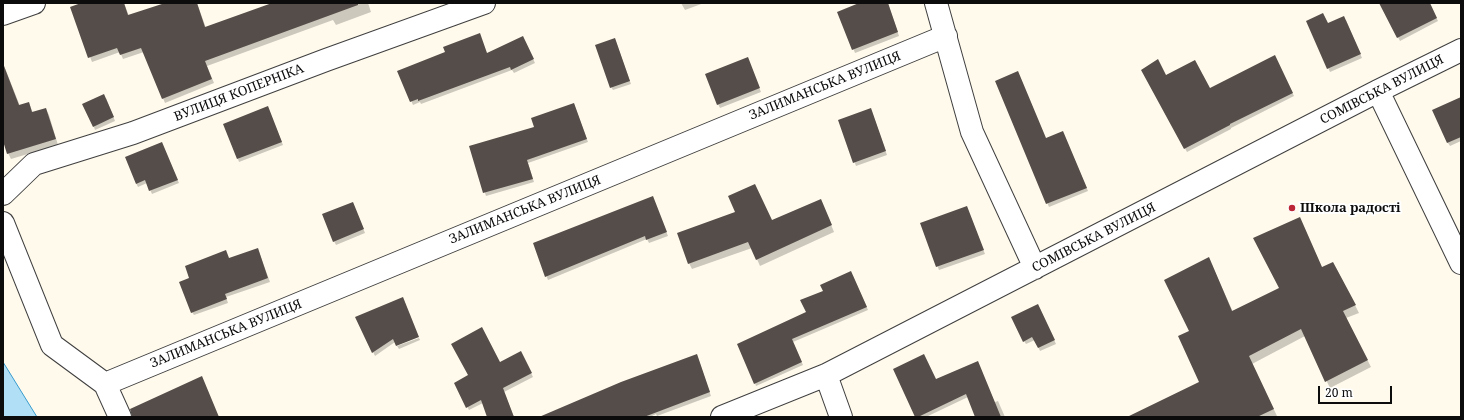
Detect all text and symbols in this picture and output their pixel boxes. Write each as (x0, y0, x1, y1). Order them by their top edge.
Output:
street label: ЗАЛИМАНСЬКА ВУЛИЦЯ (747, 48, 903, 124)
street label: СОМІВСЬКА ВУЛИЦЯ (1318, 52, 1446, 128)
street label: ВУЛИЦЯ КОПЕРНІКА (172, 61, 306, 125)
street label: ЗАЛИМАНСЬКА ВУЛИЦЯ (447, 172, 603, 248)
street label: СОМІВСЬКА ВУЛИЦЯ (1030, 200, 1158, 276)
place label: Школа радості (1300, 200, 1401, 216)
marker: Школа радості (1287, 203, 1297, 213)
street label: ЗАЛИМАНСЬКА ВУЛИЦЯ (148, 296, 304, 372)
scale bar (1320, 378, 1394, 404)
text: 20 m (1325, 384, 1353, 401)

